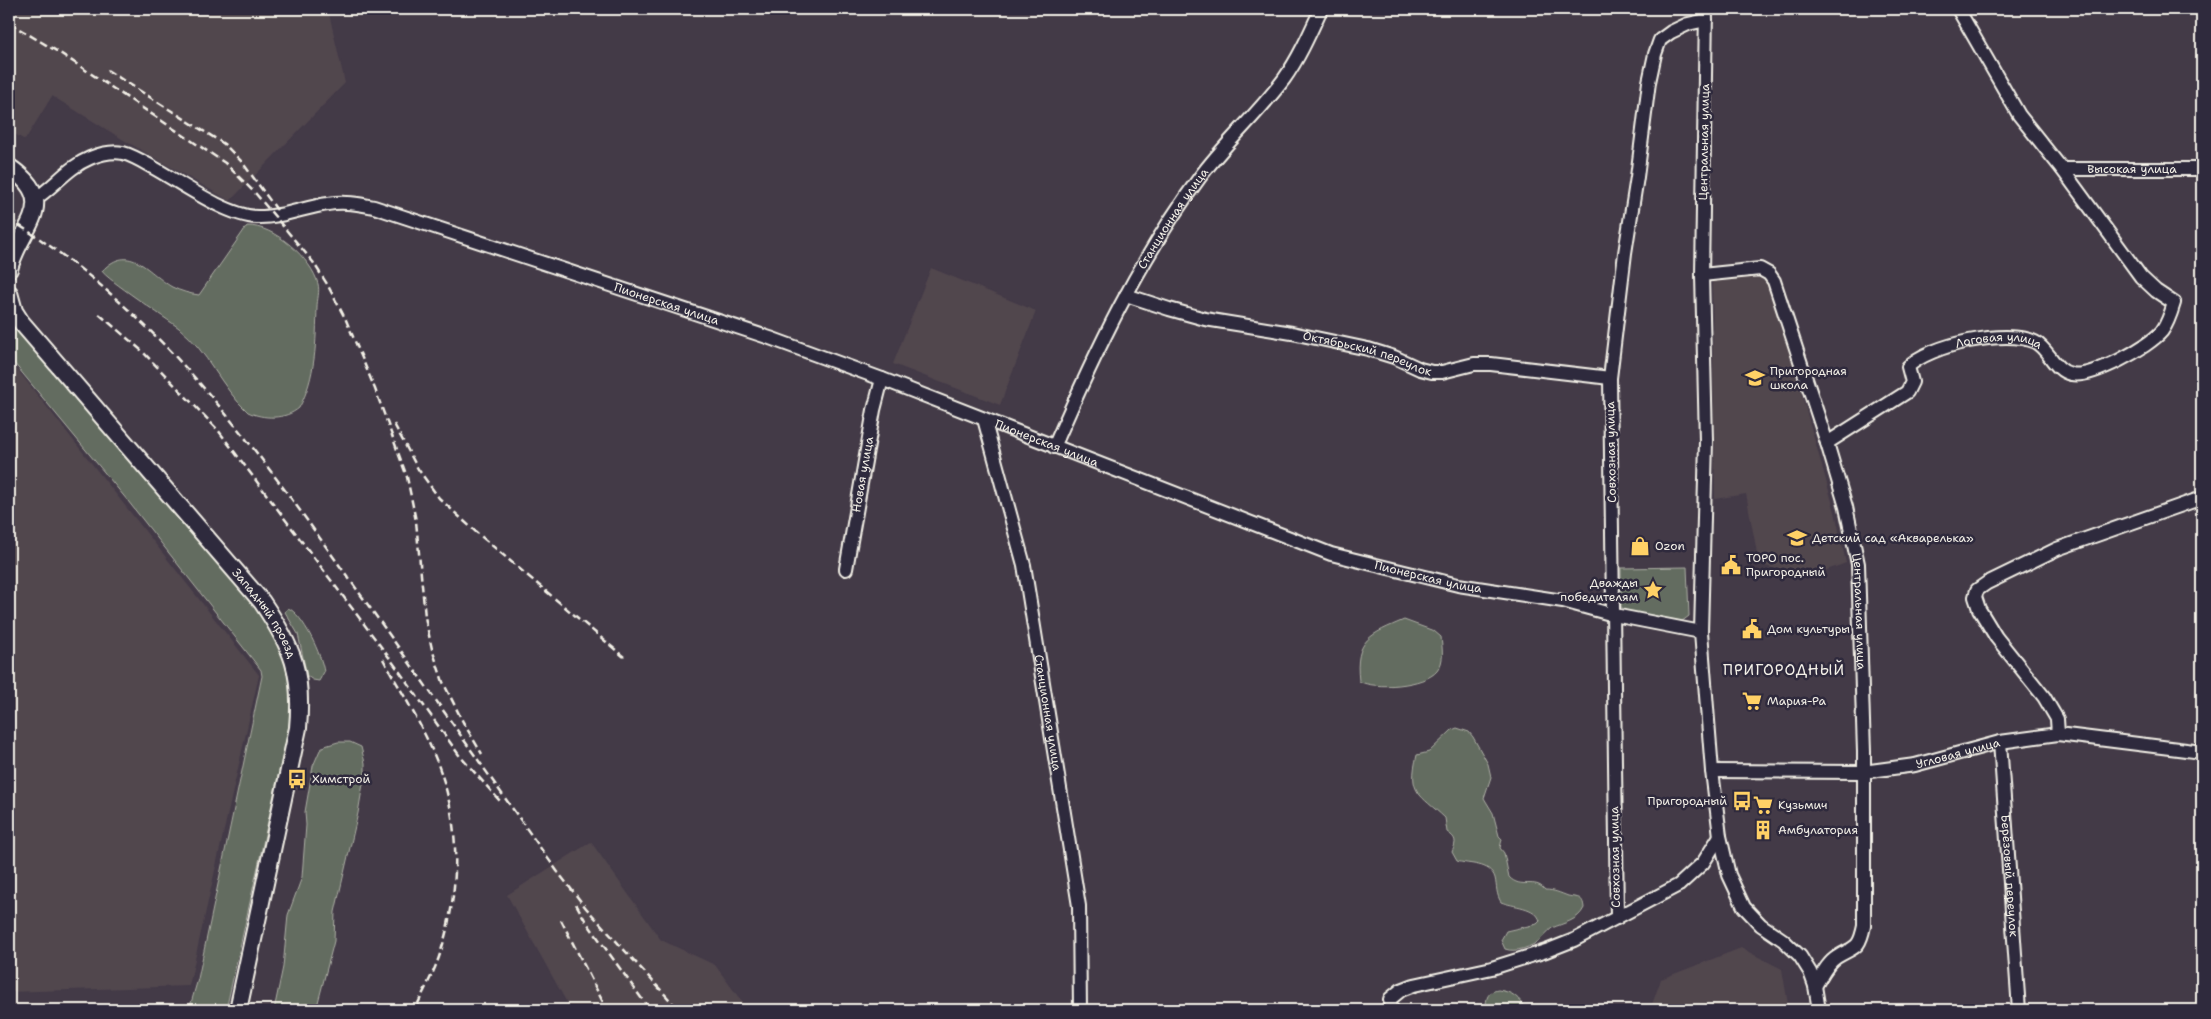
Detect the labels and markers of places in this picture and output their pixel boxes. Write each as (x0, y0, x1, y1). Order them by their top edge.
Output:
place label: Пригородная школа (1770, 363, 1847, 393)
school or university icon: Пригородная школа (1744, 367, 1766, 389)
school or university icon: Детский сад «Акварелька» (1786, 527, 1808, 549)
place label: Детский сад «Акварелька» (1812, 530, 1974, 546)
shop icon: Ozon (1629, 535, 1651, 557)
place label: Ozon (1655, 538, 1685, 554)
place label: ТОРО пос. Пригородный (1746, 550, 1826, 580)
public building icon: ТОРО пос. Пригородный (1720, 554, 1742, 576)
place label: Дважды победителям (1560, 575, 1638, 605)
place icon: Дважды победителям (1642, 579, 1664, 601)
public building icon: Дом культуры (1741, 618, 1763, 640)
place label: Дом культуры (1767, 621, 1850, 637)
supermarket icon: Мария-Ра (1741, 690, 1763, 712)
place label: Мария-Ра (1767, 693, 1826, 709)
bus stop icon: Химстрой (286, 768, 308, 790)
place label: Химстрой (312, 771, 370, 787)
bus stop icon: Пригородный (1731, 790, 1753, 812)
place label: Пригородный (1648, 793, 1727, 809)
supermarket icon: Кузьмич (1752, 794, 1774, 816)
place label: Кузьмич (1778, 797, 1827, 813)
building icon: Амбулатория (1752, 819, 1774, 841)
place label: Амбулатория (1778, 822, 1858, 838)

